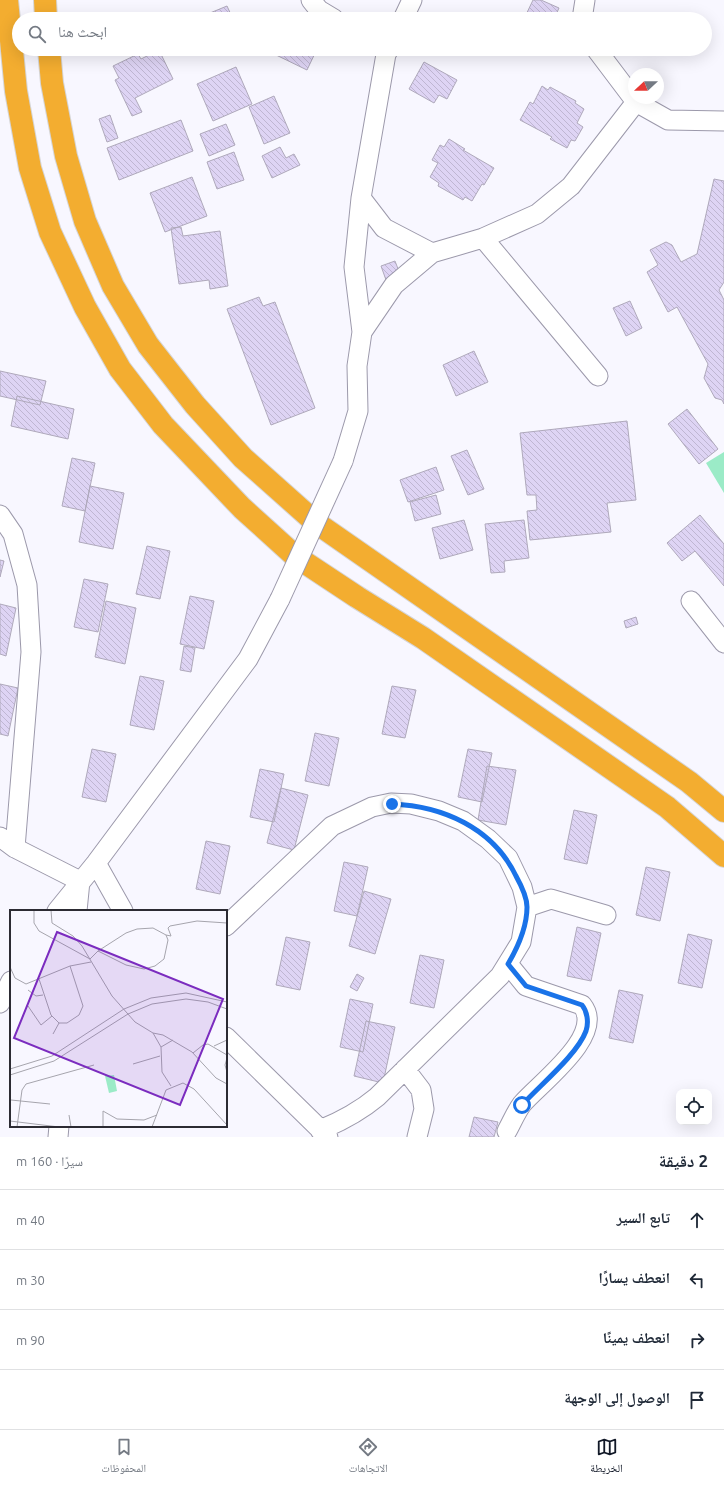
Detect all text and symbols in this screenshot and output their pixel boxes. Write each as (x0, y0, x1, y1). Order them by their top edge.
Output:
search box (12, 12, 712, 56)
icon: search (26, 23, 48, 45)
text: ابحث هنا (58, 23, 107, 40)
north arrow (628, 68, 664, 104)
route end (383, 795, 401, 813)
inset map (10, 910, 227, 1127)
map controls (676, 1089, 712, 1125)
button: locate (676, 1089, 712, 1125)
route start (513, 1096, 531, 1114)
text: 2 دقيقة (659, 1151, 708, 1170)
text: سيرًا · 160 m (16, 1154, 83, 1168)
text: تابع السير (616, 1209, 670, 1226)
icon: ahead (686, 1209, 708, 1231)
text: 40 m (16, 1213, 45, 1227)
text: انعطف يسارًا (598, 1269, 670, 1286)
icon: left (686, 1269, 708, 1291)
text: 30 m (16, 1273, 45, 1287)
text: انعطف يمينًا (603, 1329, 670, 1346)
icon: right (686, 1329, 708, 1351)
text: 90 m (16, 1333, 45, 1347)
text: الوصول إلى الوجهة (564, 1389, 670, 1406)
icon: arrive (686, 1389, 708, 1411)
tab: المحفوظات (101, 1436, 146, 1479)
tab: الاتجاهات (349, 1436, 388, 1479)
tab: الخريطة (590, 1436, 623, 1479)

